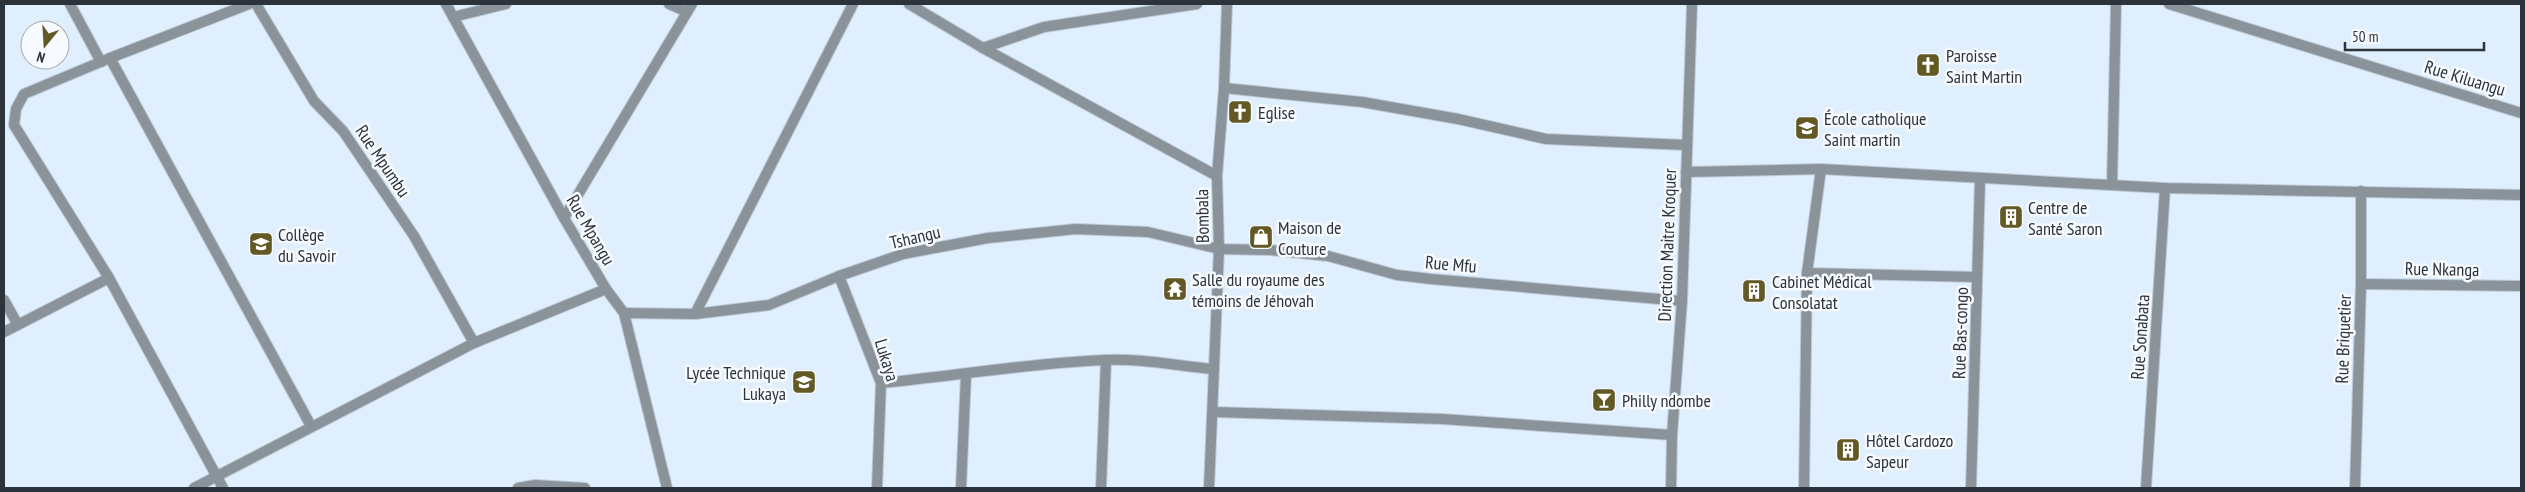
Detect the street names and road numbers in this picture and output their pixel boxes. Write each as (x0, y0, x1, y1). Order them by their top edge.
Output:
street label: Rue Kiluangu (2422, 55, 2508, 101)
street label: Rue Mpumbu (350, 121, 416, 201)
street label: Direction Maitre Kroquer (1653, 168, 1681, 322)
street label: Bombala (1190, 189, 1214, 243)
street label: Rue Mpangu (562, 191, 620, 269)
street label: Tshangu (887, 220, 943, 254)
street label: Rue Mfu (1424, 250, 1478, 278)
street label: Rue Nkanga (2405, 257, 2479, 281)
street label: Rue Bas-congo (1947, 286, 1973, 379)
street label: Rue Sonabata (2126, 294, 2154, 380)
street label: Rue Briquetier (2330, 294, 2356, 384)
street label: Lukaya (870, 336, 904, 384)

